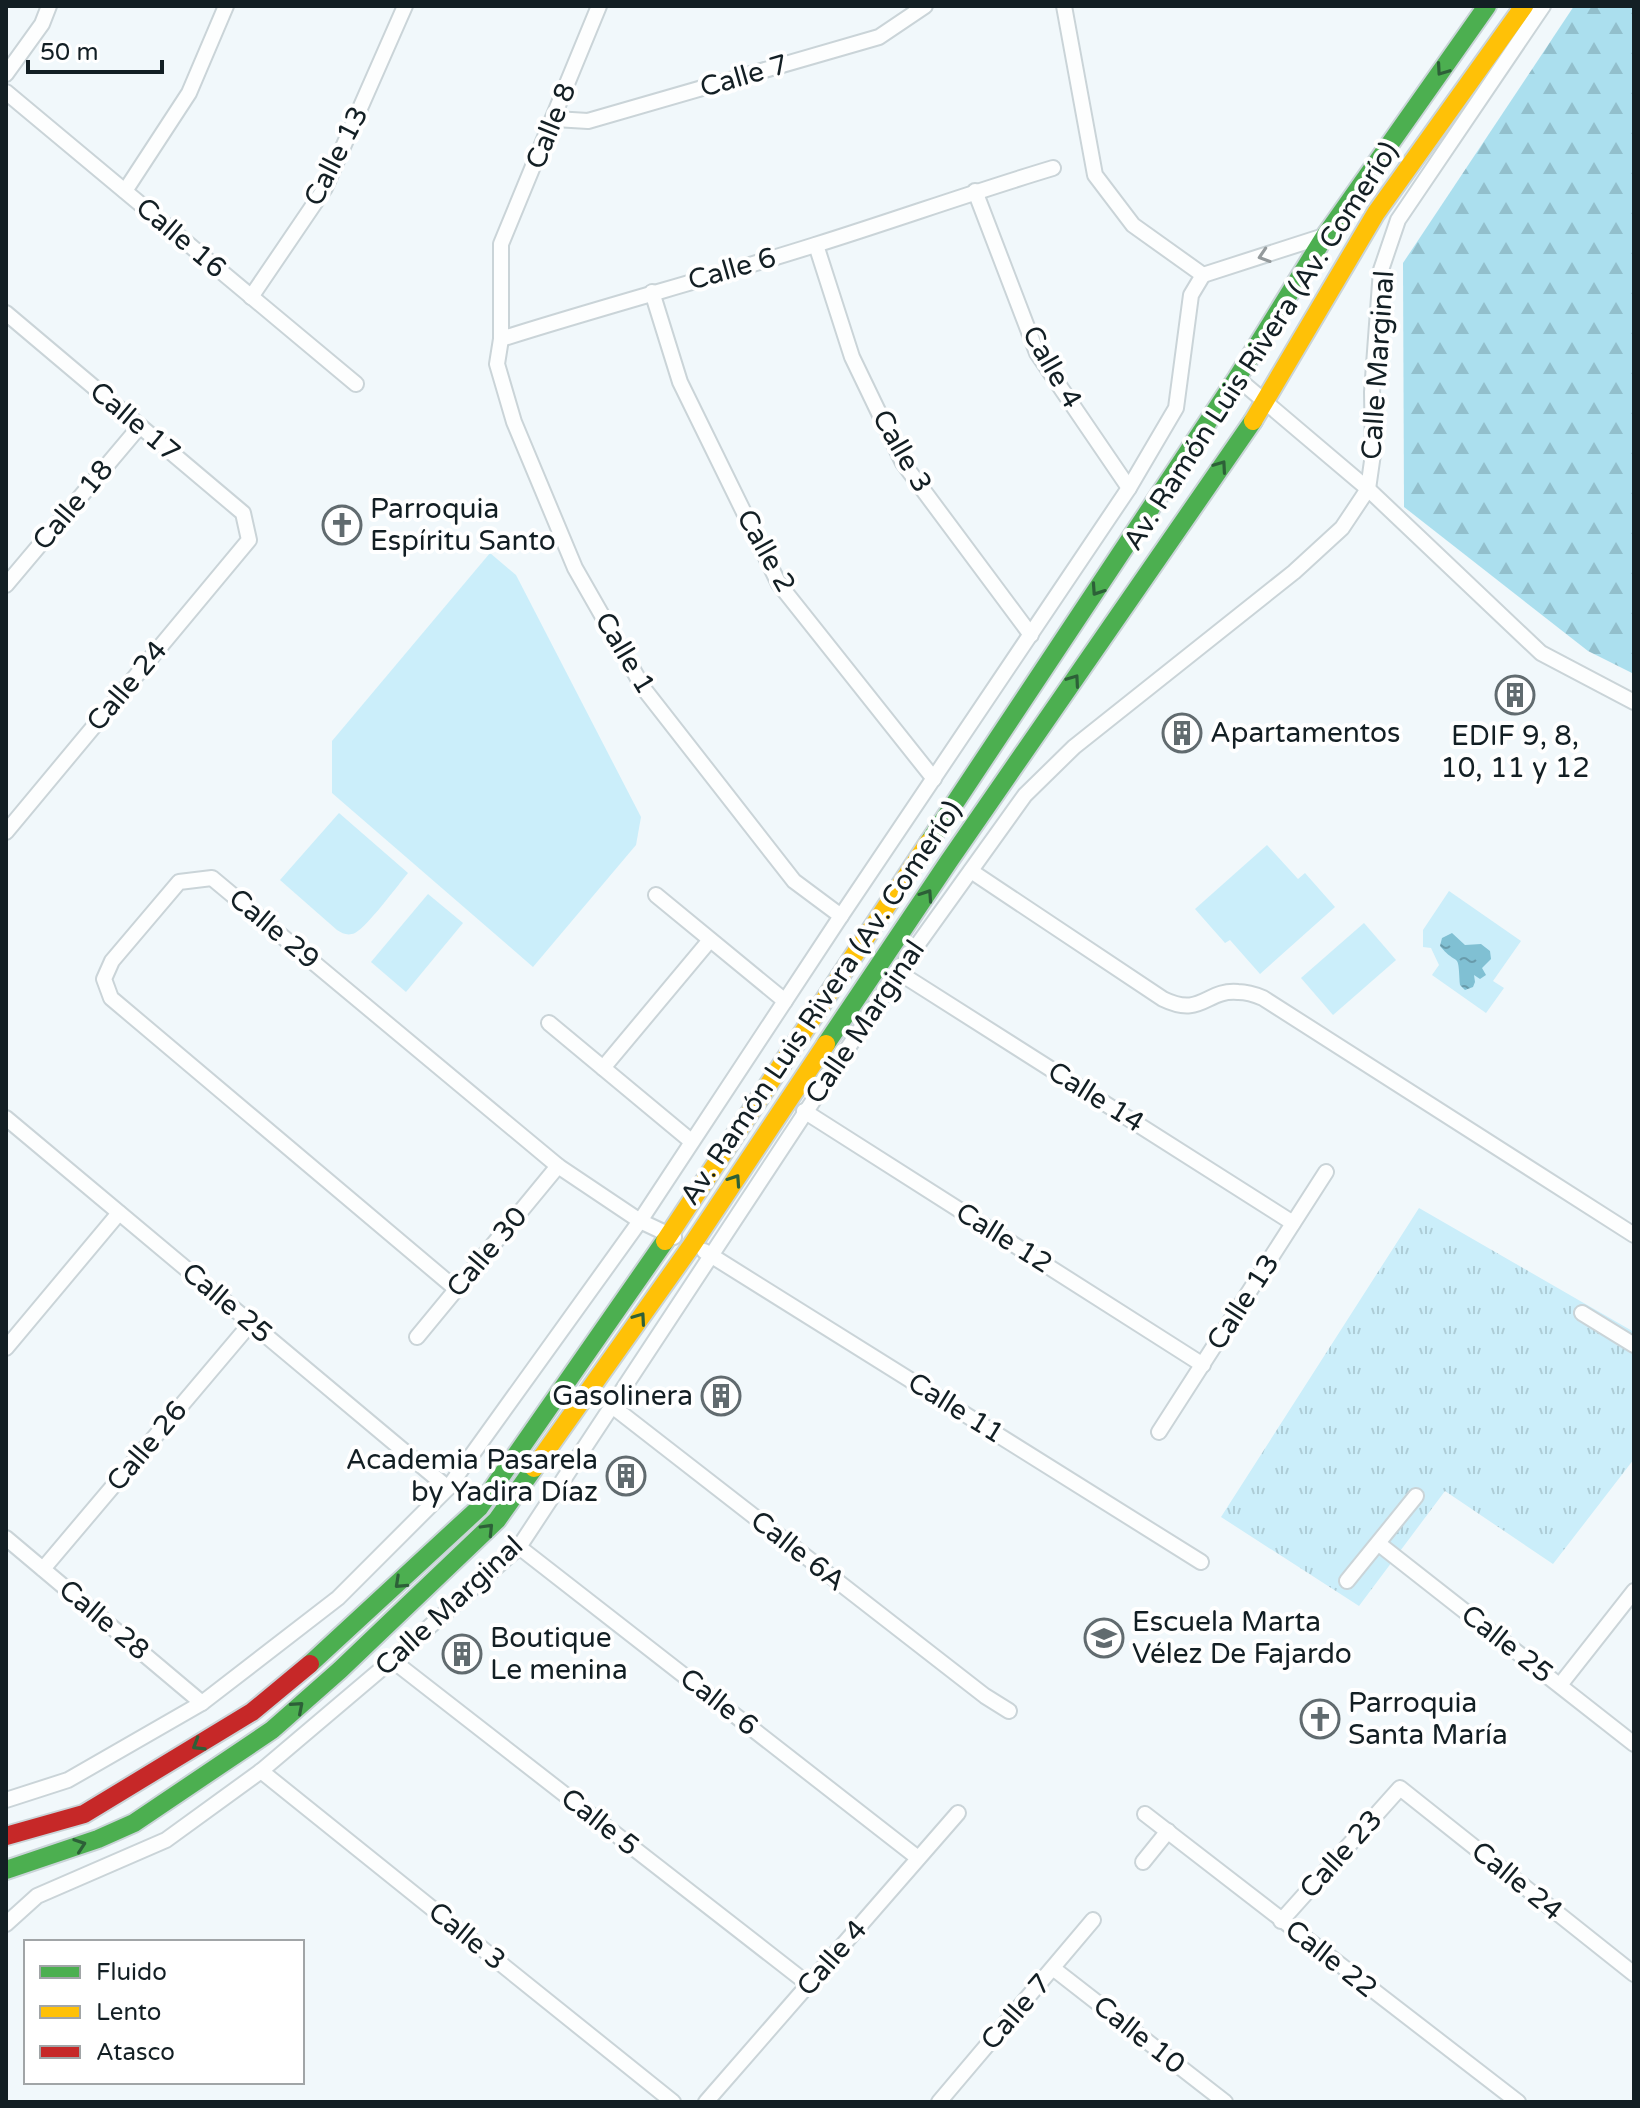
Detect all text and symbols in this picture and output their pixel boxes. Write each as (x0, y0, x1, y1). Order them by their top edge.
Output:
scale bar (28, 24, 162, 74)
text: 50 m (40, 38, 98, 67)
street label: Calle 7 (696, 47, 792, 105)
one-way arrow (1437, 61, 1452, 75)
street label: Calle 8 (518, 78, 584, 174)
street label: Calle 13 (296, 100, 376, 212)
street label: Av. Ramón Luis Rivera (Av. Comerío) (1116, 135, 1406, 557)
street label: Calle 16 (129, 190, 233, 286)
street label: Calle 6 (684, 240, 780, 298)
one-way arrow (1258, 246, 1272, 262)
street label: Calle Marginal (1354, 269, 1402, 461)
street label: Calle 4 (1015, 320, 1089, 414)
street label: Calle 17 (83, 374, 187, 470)
street label: Calle 3 (865, 404, 939, 498)
street label: Calle 18 (25, 453, 121, 557)
one-way arrow (1211, 461, 1226, 475)
place label: Parroquia Espíritu Santo (370, 492, 556, 558)
street label: Calle 2 (729, 503, 803, 599)
church icon: Parroquia Espíritu Santo (321, 504, 363, 546)
one-way arrow (1092, 581, 1107, 596)
street label: Calle 1 (587, 606, 663, 700)
street label: Calle 24 (79, 634, 175, 738)
building icon: EDIF 9, 8, 10, 11 y 12 (1494, 674, 1536, 716)
one-way arrow (1064, 675, 1079, 689)
building icon: Apartamentos (1161, 712, 1203, 754)
place label: Apartamentos (1210, 716, 1401, 750)
place label: EDIF 9, 8, 10, 11 y 12 (1440, 719, 1590, 785)
street label: Av. Ramón Luis Rivera (Av. Comerío) (673, 795, 969, 1211)
street label: Calle 29 (222, 881, 326, 977)
one-way arrow (917, 889, 932, 903)
street label: Calle Marginal (798, 934, 932, 1110)
street label: Calle 14 (1041, 1054, 1151, 1140)
one-way arrow (725, 1175, 740, 1189)
street label: Calle 12 (949, 1195, 1059, 1281)
street label: Calle 30 (439, 1200, 535, 1304)
street label: Calle 13 (1199, 1248, 1287, 1356)
street label: Calle 25 (175, 1255, 279, 1351)
one-way arrow (630, 1313, 645, 1327)
street label: Calle 11 (901, 1365, 1011, 1451)
building icon: Gasolinera (700, 1375, 742, 1417)
place label: Gasolinera (552, 1379, 693, 1413)
street label: Calle 26 (99, 1394, 195, 1498)
place label: Academia Pasarela by Yadira Díaz (346, 1443, 598, 1509)
building icon: Academia Pasarela by Yadira Díaz (605, 1455, 647, 1497)
street label: Calle 6A (744, 1504, 852, 1598)
one-way arrow (478, 1524, 493, 1538)
street label: Calle Marginal (368, 1529, 530, 1683)
street label: Calle 28 (52, 1572, 156, 1668)
one-way arrow (394, 1573, 409, 1587)
street label: Calle 25 (1454, 1598, 1560, 1690)
place label: Escuela Marta Vélez De Fajardo (1132, 1605, 1352, 1671)
school or university icon: Escuela Marta Vélez De Fajardo (1083, 1617, 1125, 1659)
place label: Boutique Le menina (490, 1621, 628, 1687)
building icon: Boutique Le menina (441, 1633, 483, 1675)
street label: Calle 6 (673, 1661, 765, 1743)
place label: Parroquia Santa María (1348, 1686, 1508, 1752)
church icon: Parroquia Santa María (1299, 1698, 1341, 1740)
one-way arrow (289, 1702, 304, 1717)
one-way arrow (192, 1735, 207, 1751)
street label: Calle 5 (554, 1781, 646, 1863)
street label: Calle 23 (1292, 1803, 1390, 1905)
street label: Calle 24 (1465, 1834, 1569, 1928)
one-way arrow (72, 1839, 86, 1855)
street label: Calle 3 (421, 1895, 513, 1977)
street label: Calle 4 (790, 1913, 874, 2003)
street label: Calle 22 (1278, 1913, 1384, 2005)
legend (24, 1940, 304, 2084)
text: Fluido (96, 1958, 167, 1987)
street label: Calle 7 (974, 1967, 1058, 2057)
street label: Calle 10 (1086, 1989, 1192, 2081)
text: Lento (96, 1998, 161, 2027)
text: Atasco (96, 2038, 175, 2067)

